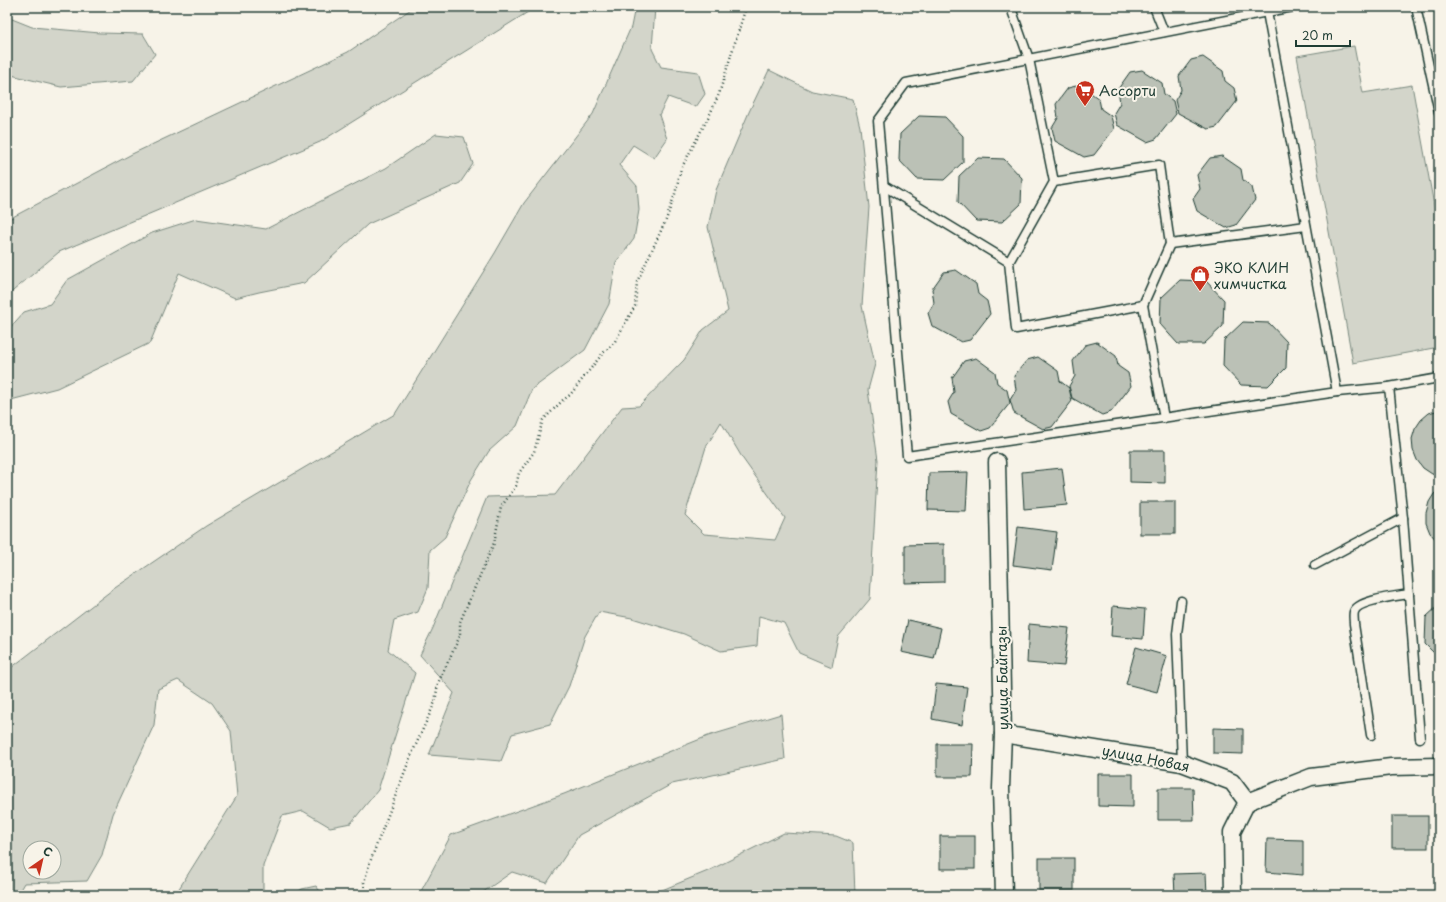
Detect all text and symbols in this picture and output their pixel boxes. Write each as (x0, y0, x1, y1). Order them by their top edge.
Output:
scale bar (1296, 22, 1350, 48)
text: 20 m (1302, 26, 1333, 44)
supermarket icon: Ассорти (1074, 79, 1096, 107)
place label: Ассорти (1099, 80, 1156, 101)
place label: ЭКО КЛИН химчистка (1214, 257, 1289, 294)
shop icon: ЭКО КЛИН химчистка (1189, 264, 1211, 292)
street label: улица Байгазы (991, 626, 1013, 730)
street label: улица Новая (1100, 739, 1192, 777)
north arrow (22, 840, 62, 880)
text: С (40, 842, 56, 861)

